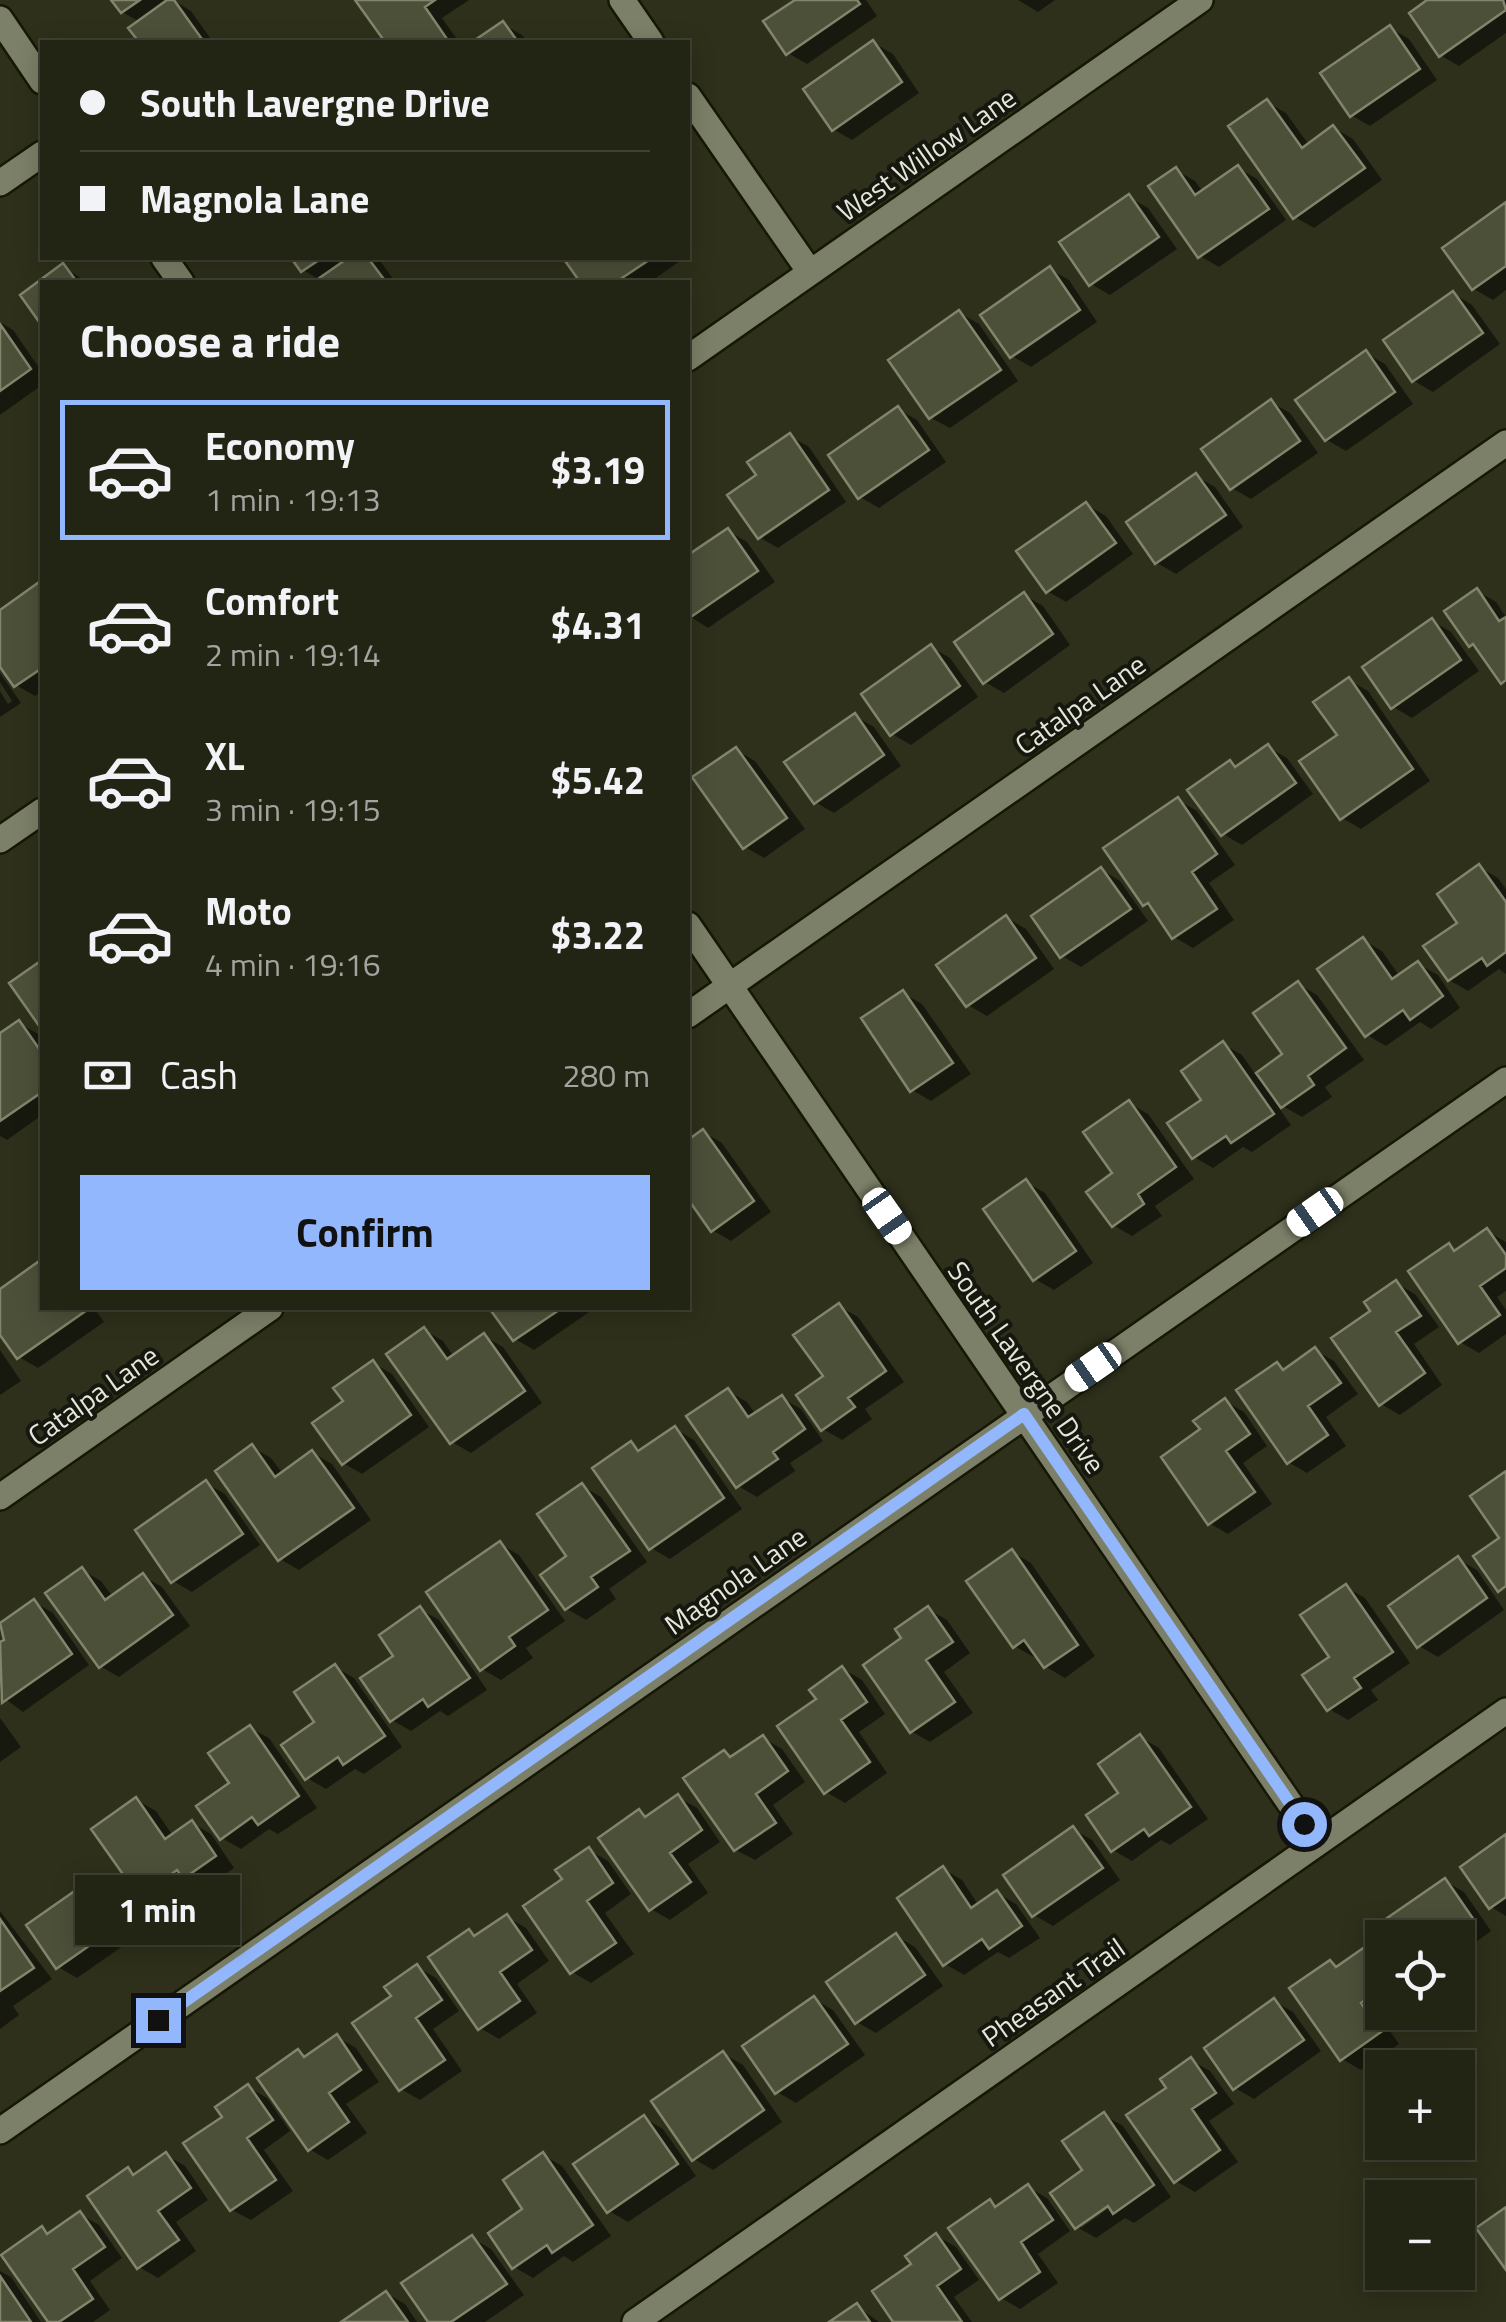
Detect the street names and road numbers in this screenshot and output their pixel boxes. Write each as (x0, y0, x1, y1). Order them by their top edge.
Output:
street label: West Willow Lane (828, 76, 1024, 232)
street label: Catalpa Lane (1006, 643, 1154, 765)
street label: South Lavergne Drive (937, 1252, 1117, 1482)
street label: Catalpa Lane (19, 1334, 167, 1456)
street label: Magnola Lane (655, 1515, 815, 1645)
street label: Pheasant Trail (972, 1927, 1134, 2057)

